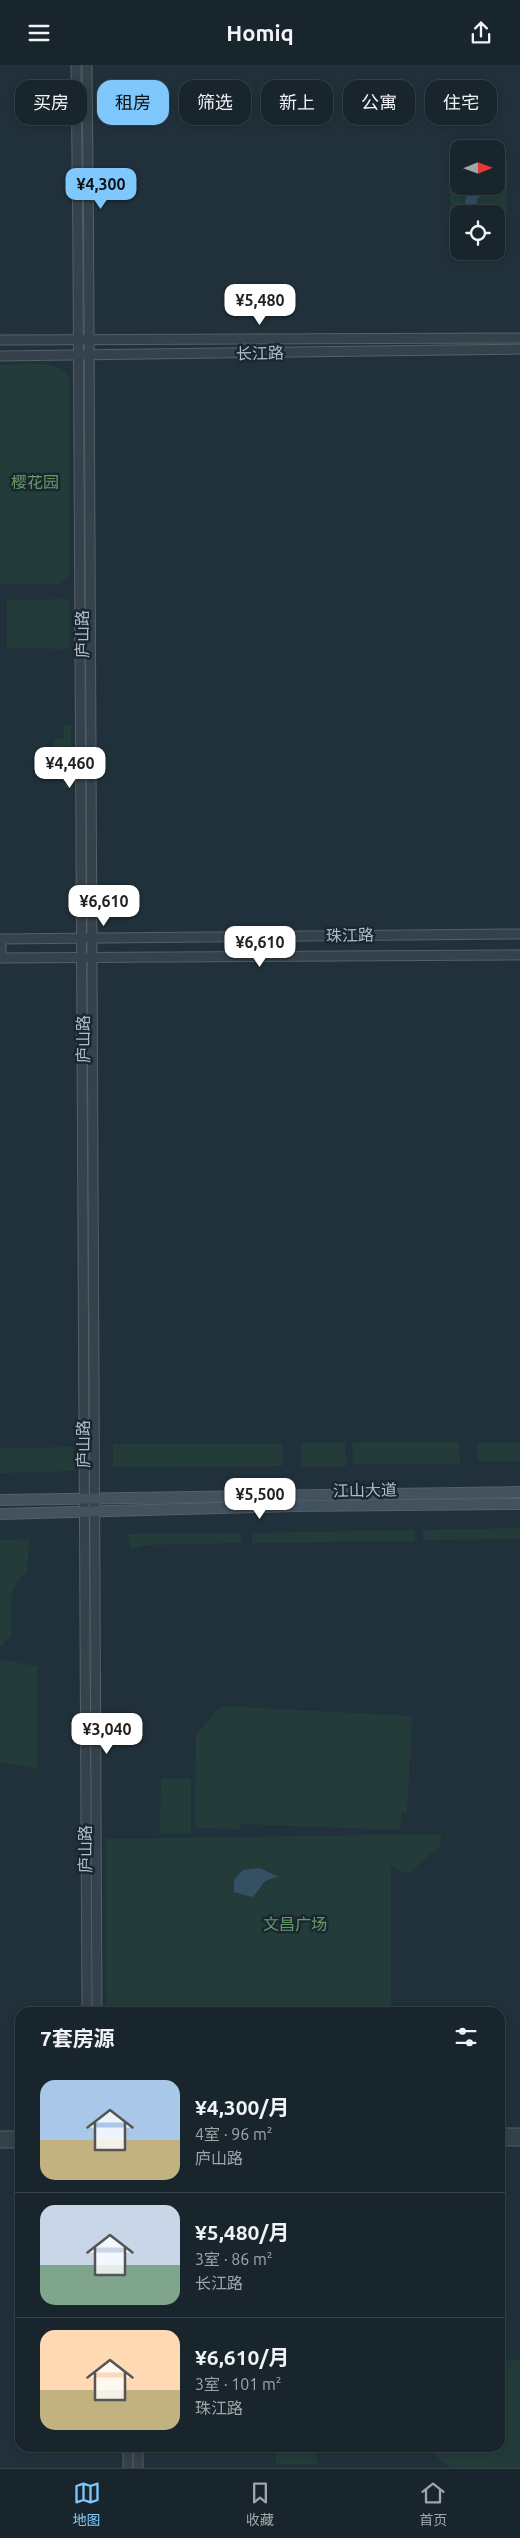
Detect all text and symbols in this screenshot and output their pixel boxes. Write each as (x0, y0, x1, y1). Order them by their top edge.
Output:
icon: menu (25, 19, 53, 47)
icon: share (467, 19, 495, 47)
text: Homiq (226, 20, 294, 45)
chip: 买房 (15, 80, 87, 125)
chip: 租房 (97, 80, 169, 125)
chip: 筛选 (179, 80, 251, 125)
chip: 新上 (261, 80, 333, 125)
chip: 公寓 (343, 80, 415, 125)
chip: 住宅 (425, 80, 497, 125)
north arrow (450, 140, 505, 195)
map controls (450, 140, 505, 260)
pin: ¥4,300 (60, 167, 142, 210)
text: ¥4,300 (76, 175, 126, 193)
button: locate (450, 205, 505, 260)
pin: ¥5,480 (219, 283, 301, 326)
text: ¥5,480 (235, 291, 285, 309)
street label: 长江路 (236, 344, 284, 362)
park label: 樱花园 (11, 473, 59, 491)
street label: 庐山路 (73, 610, 91, 658)
pin: ¥4,460 (29, 747, 111, 789)
text: ¥4,460 (45, 754, 95, 772)
pin: ¥6,610 (63, 885, 145, 927)
text: ¥6,610 (79, 892, 129, 910)
pin: ¥6,610 (219, 925, 301, 968)
street label: 珠江路 (326, 926, 374, 944)
text: ¥6,610 (235, 933, 285, 951)
street label: 庐山路 (74, 1015, 92, 1063)
street label: 庐山路 (74, 1420, 92, 1468)
pin: ¥5,500 (219, 1477, 301, 1520)
street label: 江山大道 (333, 1480, 397, 1500)
text: ¥5,500 (235, 1485, 285, 1503)
pin: ¥3,040 (66, 1713, 148, 1755)
text: ¥3,040 (82, 1720, 132, 1738)
street label: 庐山路 (76, 1825, 94, 1873)
park label: 文昌广场 (263, 1915, 327, 1933)
icon: filters (452, 2023, 480, 2051)
text: 7套房源 (40, 2026, 115, 2050)
text: ¥4,300/月 (195, 2095, 289, 2119)
icon: home (80, 2100, 140, 2160)
text: 4室 · 96 m² (195, 2125, 273, 2143)
text: 庐山路 (195, 2149, 243, 2167)
text: ¥5,480/月 (195, 2220, 289, 2244)
icon: home (80, 2225, 140, 2285)
text: 3室 · 86 m² (195, 2250, 273, 2268)
text: 长江路 (195, 2274, 243, 2292)
text: ¥6,610/月 (195, 2345, 289, 2369)
icon: home (80, 2350, 140, 2410)
text: 3室 · 101 m² (195, 2375, 282, 2393)
text: 珠江路 (195, 2399, 243, 2417)
tab: 地图 (73, 2479, 101, 2529)
tab: 收藏 (246, 2479, 274, 2529)
tab: 首页 (419, 2479, 447, 2529)

